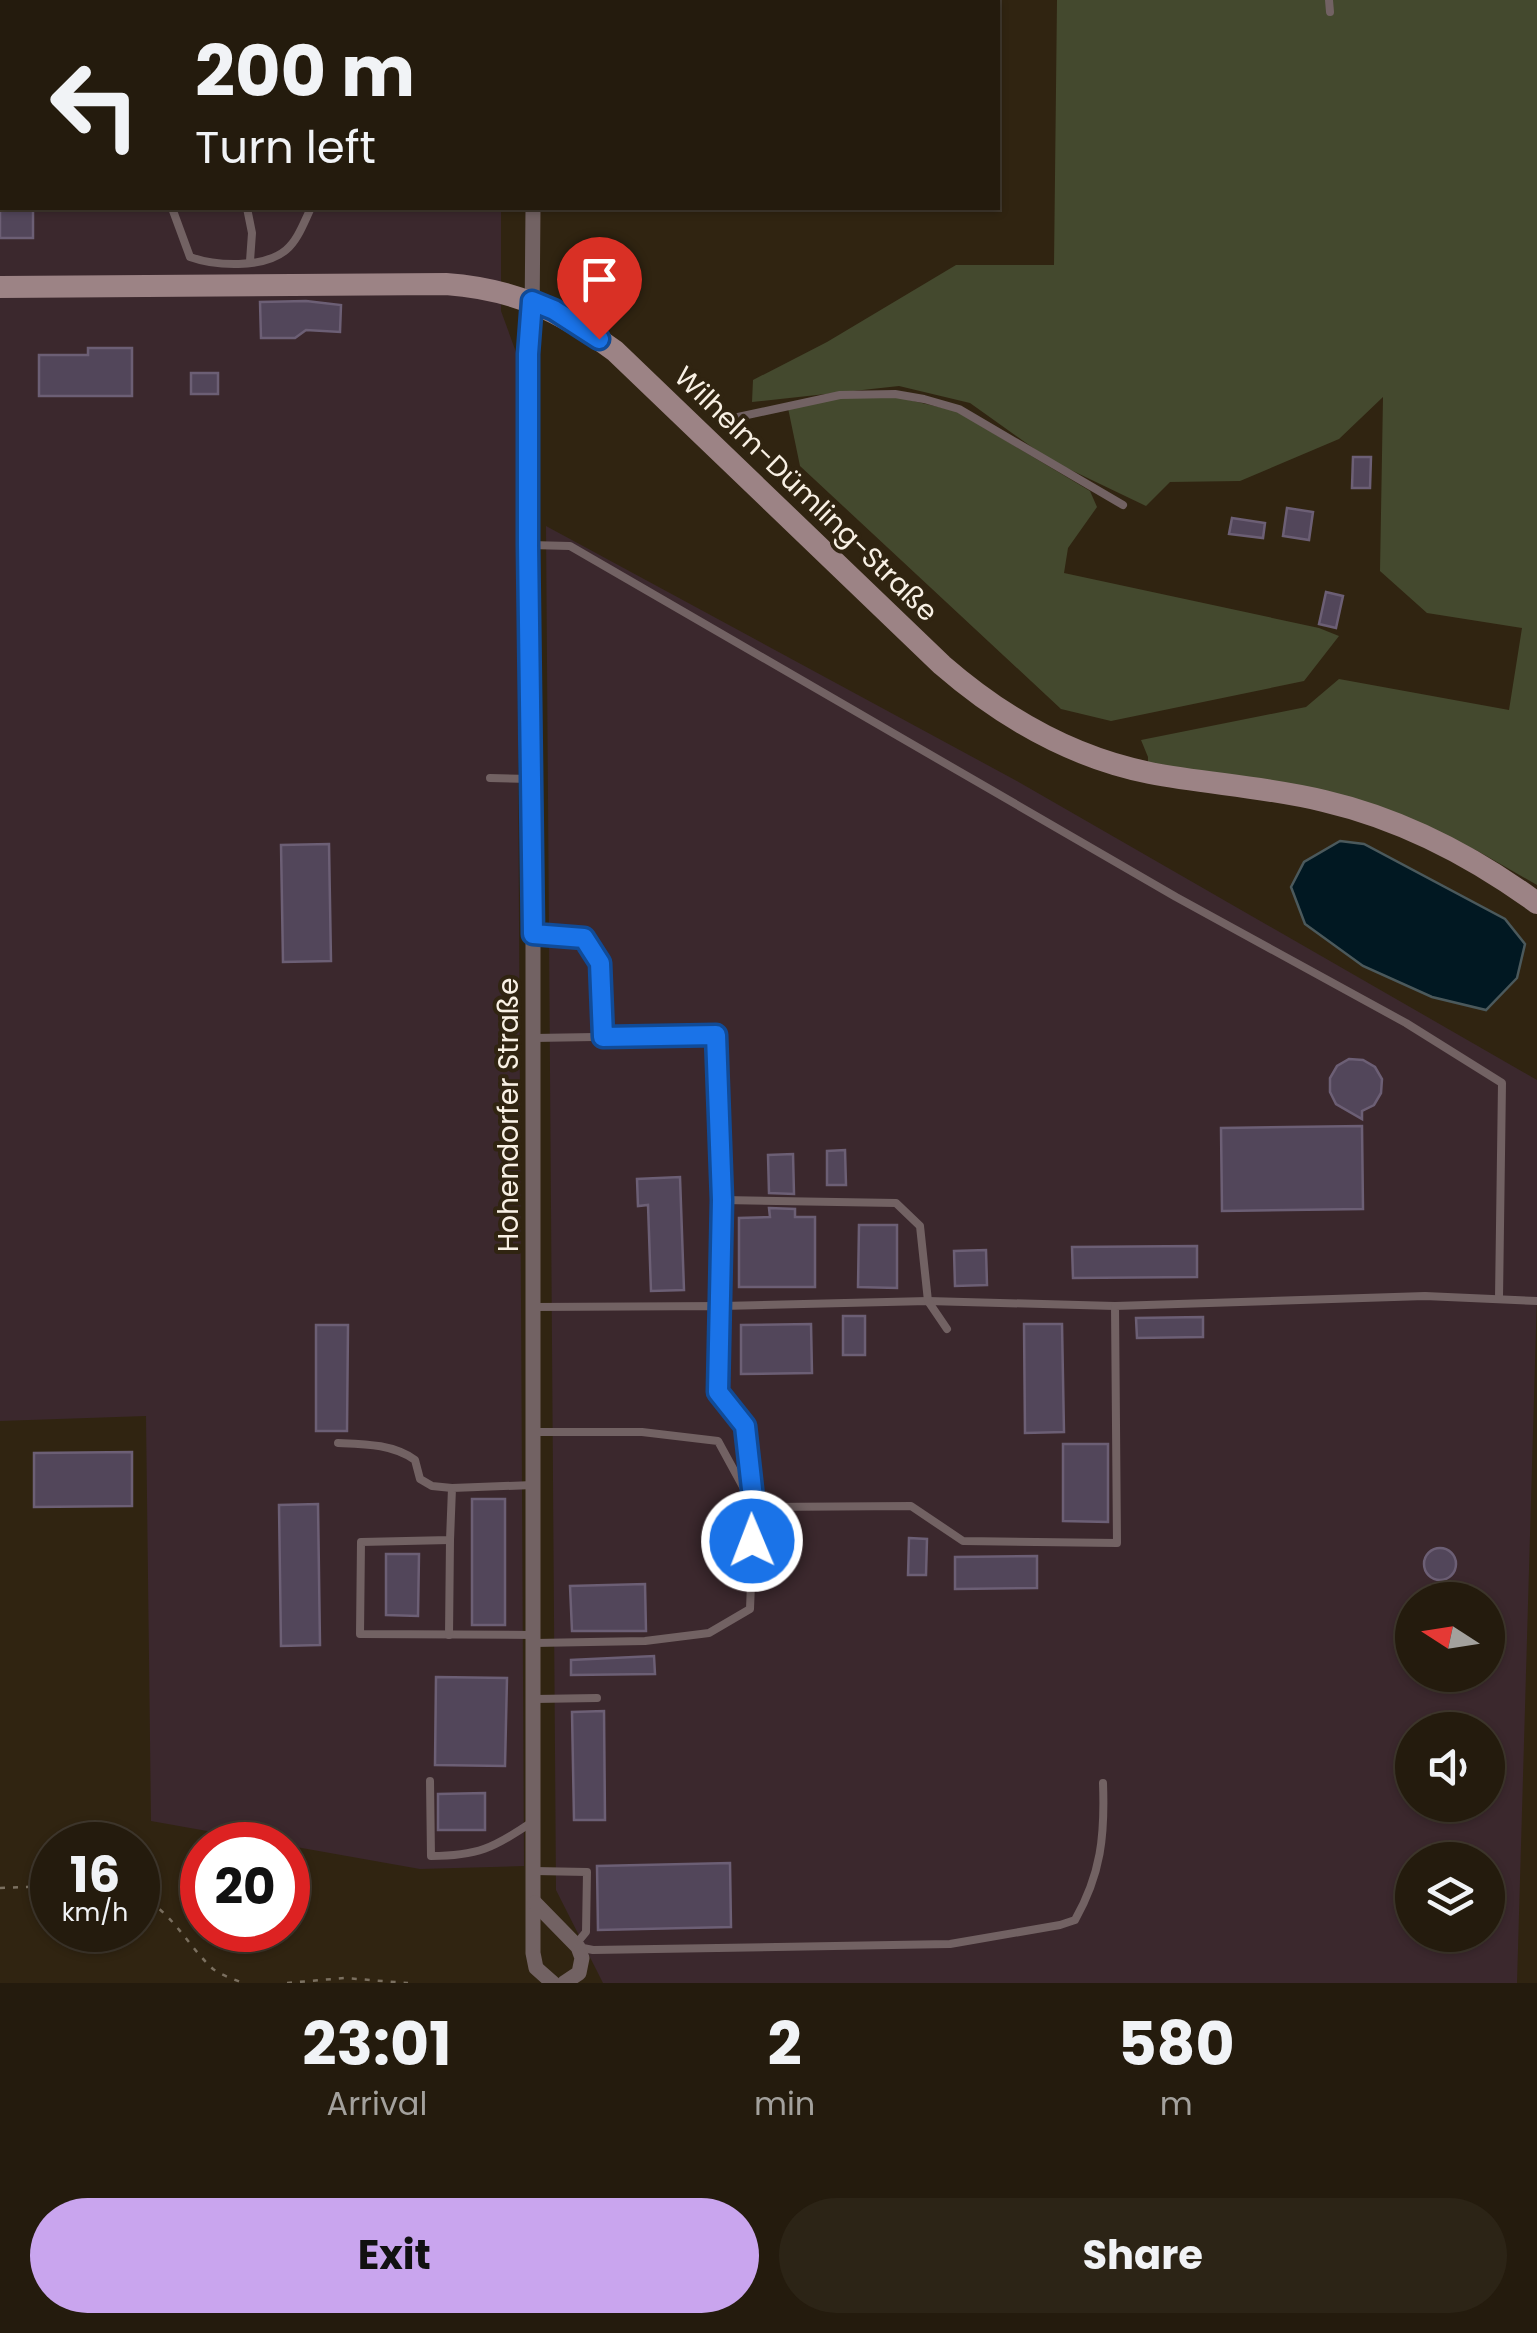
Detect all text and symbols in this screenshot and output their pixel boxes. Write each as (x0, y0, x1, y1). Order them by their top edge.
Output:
text: 200 m (195, 22, 415, 121)
icon: left (30, 40, 160, 170)
text: Turn left (195, 116, 376, 179)
pin (557, 237, 642, 340)
icon: arrive (572, 252, 627, 307)
street label: Wilhelm-Dümling-Straße (666, 358, 946, 630)
street label: Hohendorfer Straße (489, 978, 528, 1252)
position arrow (700, 1489, 804, 1593)
north arrow (1395, 1582, 1505, 1692)
map controls (1395, 1582, 1505, 1952)
button: sound (1395, 1712, 1505, 1822)
speed limit sign: 20 (180, 1822, 310, 1952)
text: 16 (70, 1839, 120, 1910)
button: layers (1395, 1842, 1505, 1952)
text: km/h (62, 1895, 128, 1930)
text: 23:01 (302, 2002, 452, 2086)
text: 2 (767, 2002, 802, 2086)
text: 580 (1118, 2002, 1235, 2086)
text: Arrival (327, 2081, 427, 2126)
text: min (754, 2081, 815, 2126)
text: m (1160, 2081, 1193, 2126)
button: Exit (30, 2198, 759, 2313)
button: Share (779, 2198, 1507, 2313)

